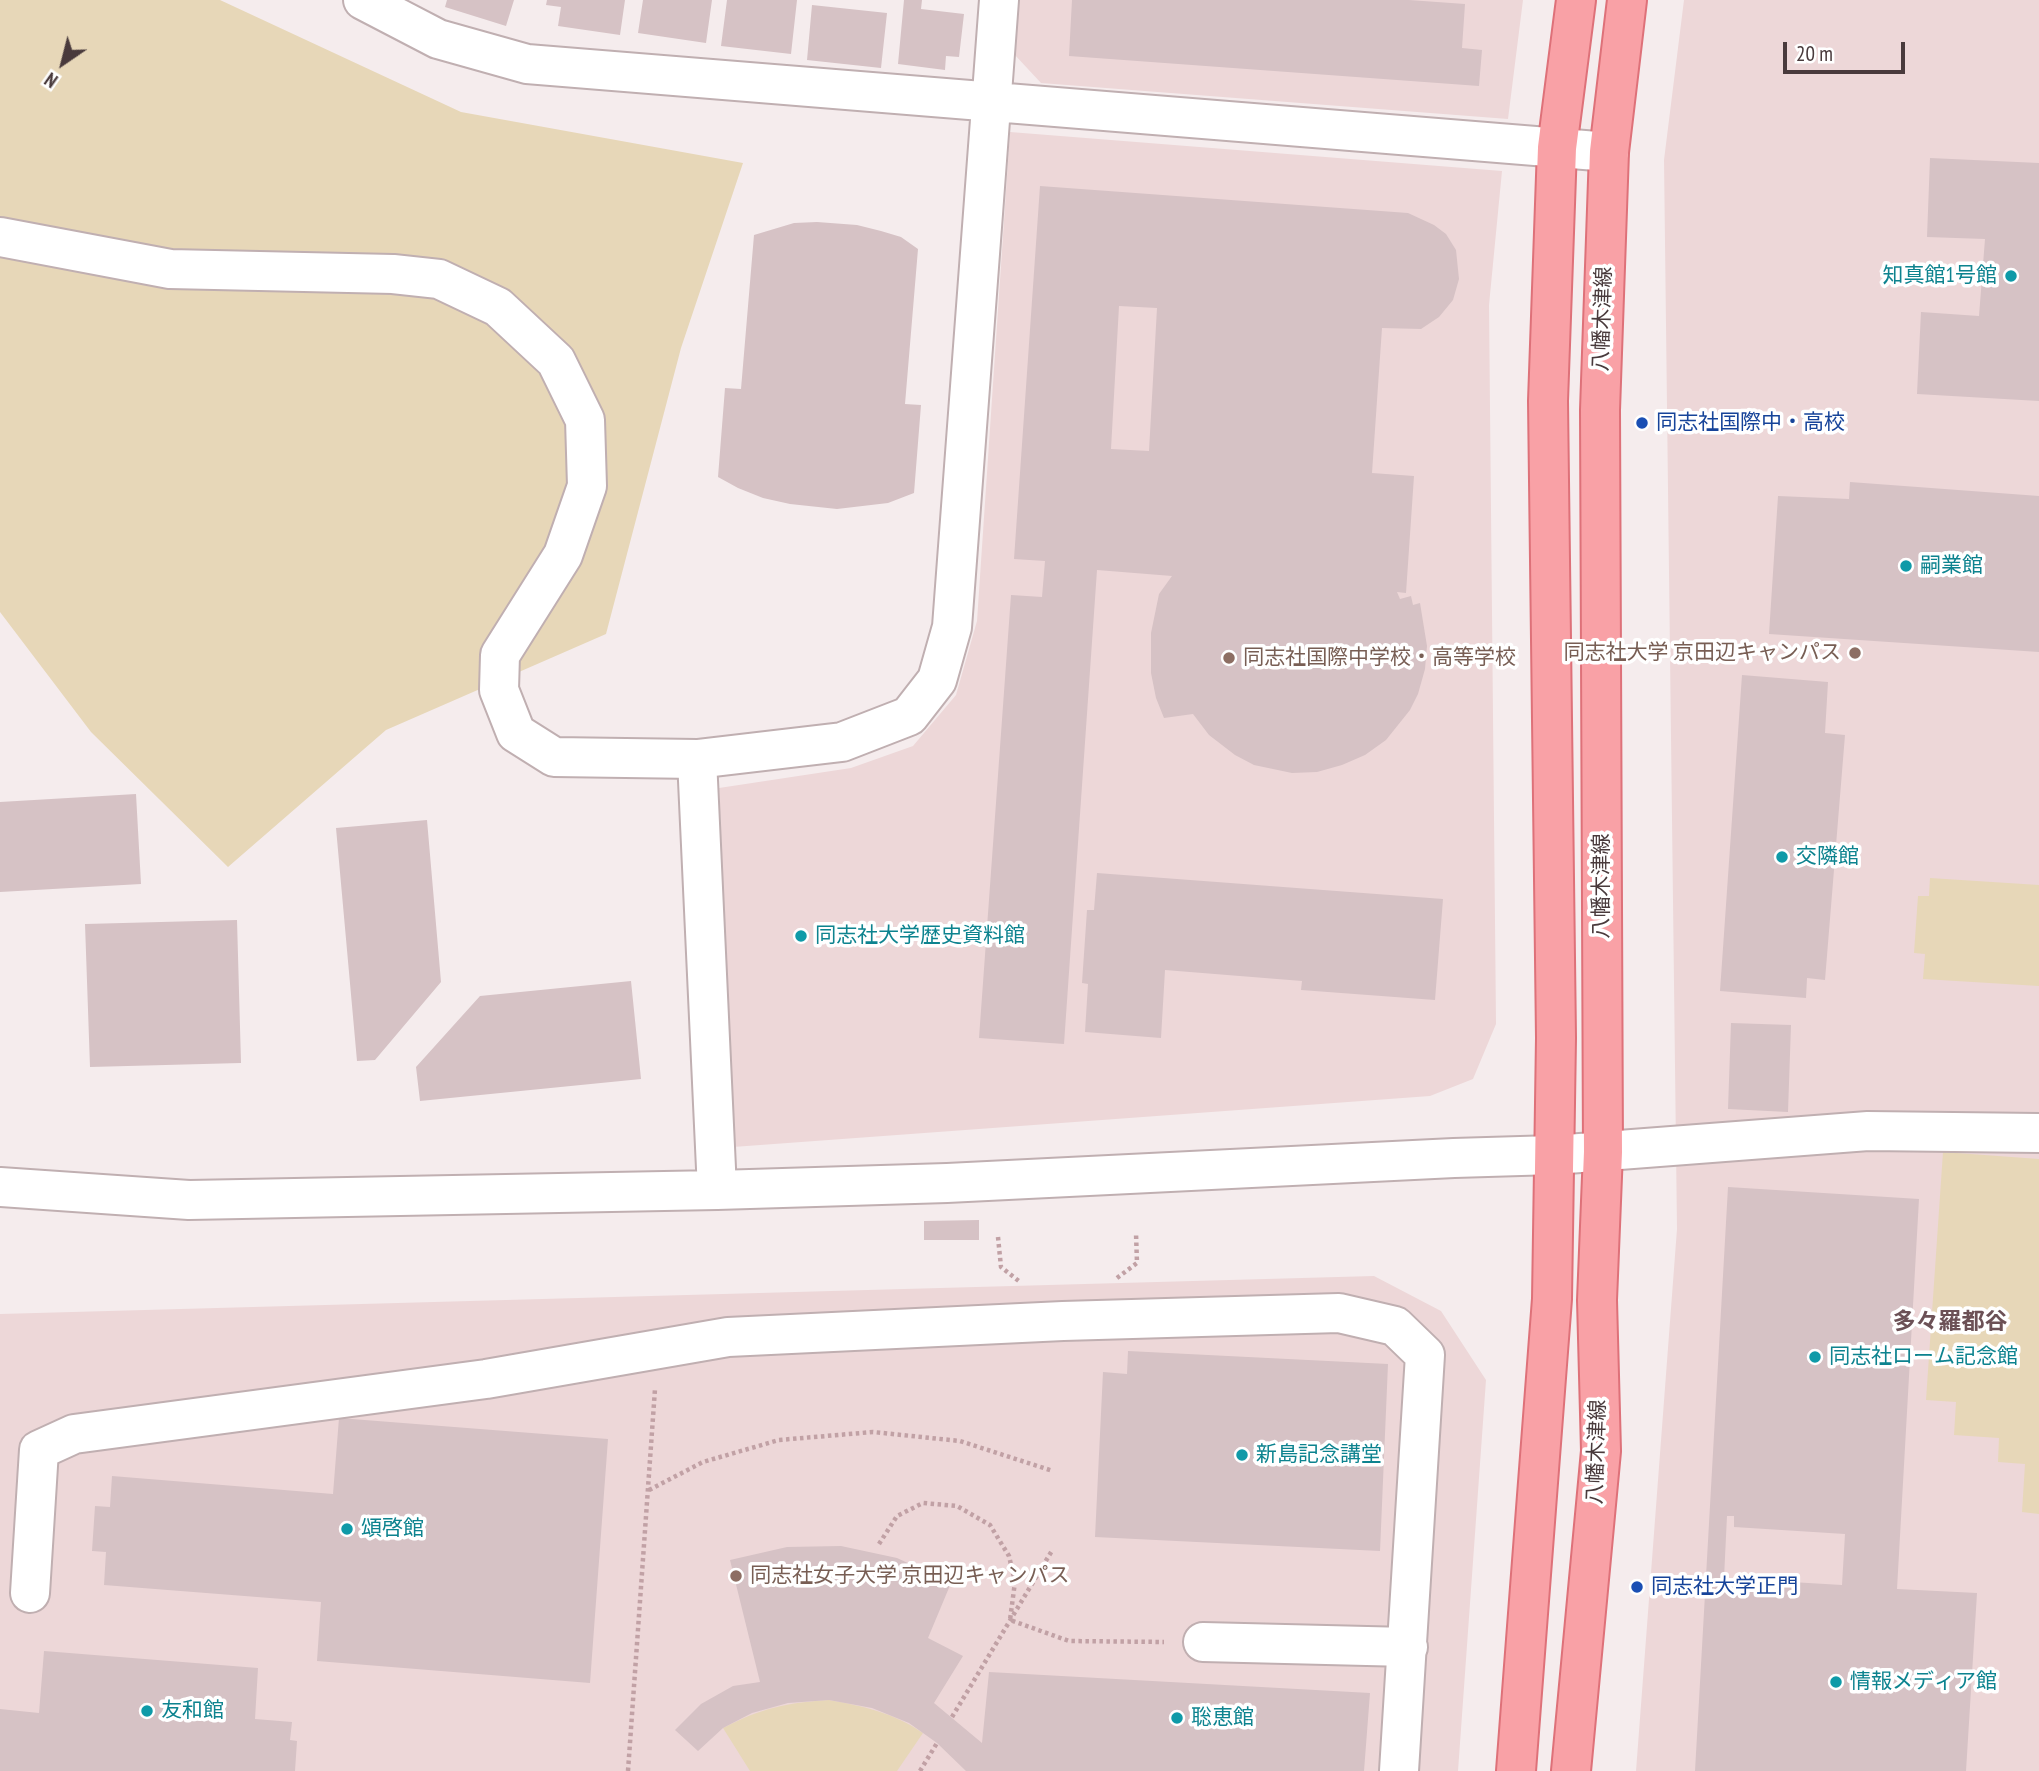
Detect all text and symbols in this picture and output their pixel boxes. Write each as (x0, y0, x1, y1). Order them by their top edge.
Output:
north arrow (28, 28, 98, 98)
scale bar (1787, 28, 1910, 72)
text: 20 m (1796, 40, 1833, 67)
text: N (40, 67, 62, 93)
place label: 知真館1号館 (1883, 263, 1997, 289)
street label: 八幡木津線 (1589, 266, 1617, 372)
marker: 知真館1号館 (2003, 268, 2019, 284)
place label: 同志社国際中・高校 (1656, 410, 1845, 436)
marker: 同志社国際中・高校 (1634, 415, 1650, 431)
place label: 嗣業館 (1920, 553, 1983, 579)
marker: 嗣業館 (1898, 558, 1914, 574)
place label: 同志社大学 京田辺キャンパス (1564, 640, 1841, 666)
place label: 同志社国際中学校・高等学校 (1243, 645, 1516, 671)
marker: 同志社大学 京田辺キャンパス (1847, 645, 1863, 661)
marker: 同志社国際中学校・高等学校 (1221, 650, 1237, 666)
street label: 八幡木津線 (1589, 834, 1615, 938)
place label: 交隣館 (1796, 844, 1859, 870)
marker: 交隣館 (1774, 849, 1790, 865)
place label: 同志社大学歴史資料館 (815, 923, 1025, 949)
marker: 同志社大学歴史資料館 (793, 928, 809, 944)
district label: 多々羅都谷 (1893, 1308, 2007, 1336)
place label: 同志社ローム記念館 (1829, 1344, 2018, 1370)
marker: 同志社ローム記念館 (1807, 1349, 1823, 1365)
street label: 八幡木津線 (1583, 1399, 1611, 1505)
place label: 新島記念講堂 (1256, 1442, 1382, 1468)
marker: 新島記念講堂 (1234, 1447, 1250, 1463)
place label: 頌啓館 (361, 1516, 424, 1542)
marker: 頌啓館 (339, 1521, 355, 1537)
place label: 同志社女子大学 京田辺キャンパス (750, 1563, 1069, 1589)
marker: 同志社女子大学 京田辺キャンパス (728, 1568, 744, 1584)
place label: 同志社大学正門 (1651, 1574, 1798, 1600)
marker: 同志社大学正門 (1629, 1579, 1645, 1595)
place label: 情報メディア館 (1850, 1669, 1997, 1695)
marker: 情報メディア館 (1828, 1674, 1844, 1690)
place label: 友和館 (161, 1698, 224, 1724)
marker: 友和館 (139, 1703, 155, 1719)
place label: 聡恵館 (1191, 1705, 1254, 1731)
marker: 聡恵館 (1169, 1710, 1185, 1726)

